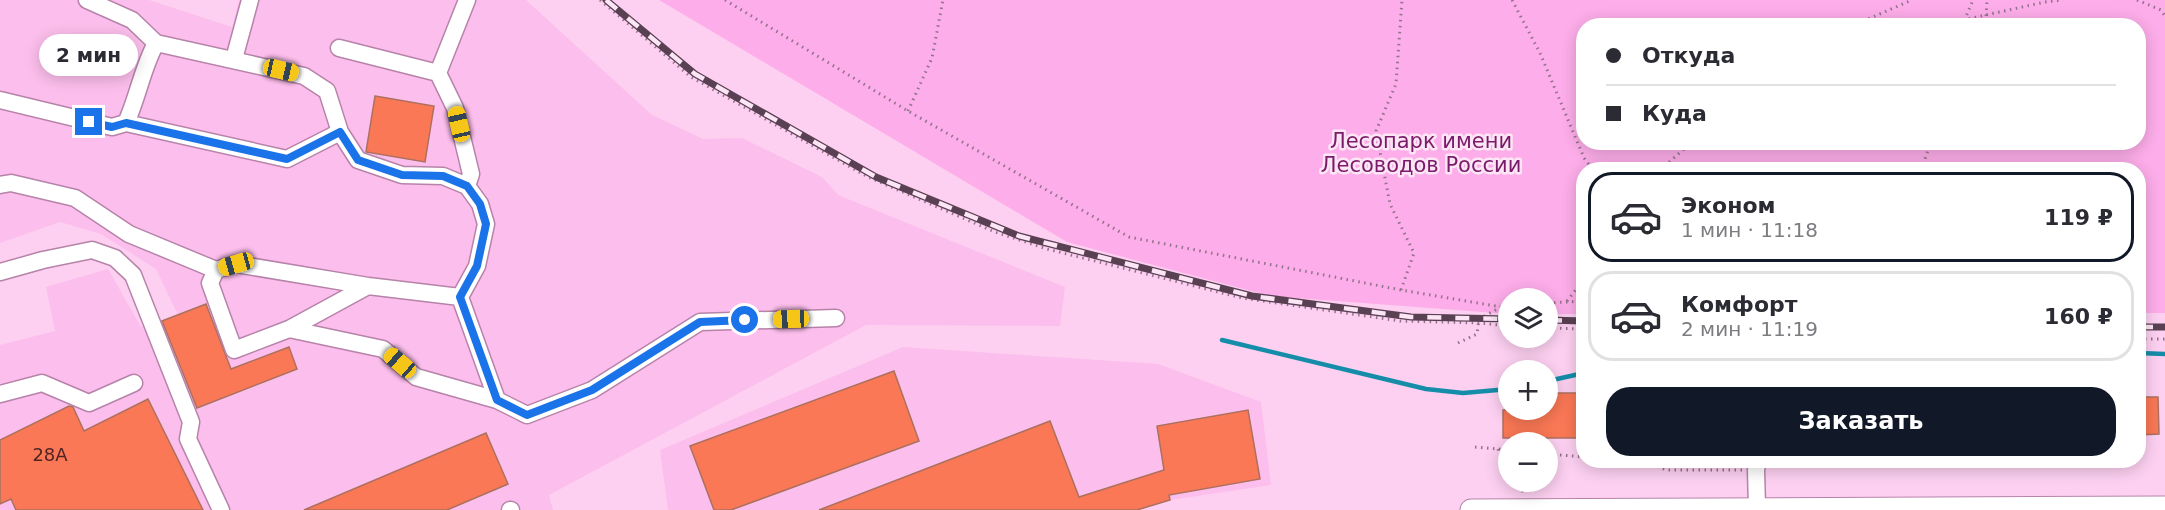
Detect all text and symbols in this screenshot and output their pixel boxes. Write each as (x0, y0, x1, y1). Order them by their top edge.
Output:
callout: 2 мин (40, 35, 138, 77)
text: 2 мин (56, 43, 121, 67)
text: Откуда (1642, 43, 1735, 68)
car (261, 57, 301, 83)
text: Куда (1642, 101, 1707, 126)
car (446, 104, 472, 144)
route end (75, 108, 102, 135)
park label: Лесопарк имени Лесоводов России (1321, 129, 1521, 177)
icon: car (1609, 190, 1663, 244)
text: Эконом (1681, 193, 1776, 218)
text: 119 ₽ (2044, 205, 2113, 230)
text: 1 мин · 11:18 (1681, 218, 1818, 242)
car (216, 250, 256, 278)
map controls (1498, 288, 1558, 492)
button: layers (1498, 288, 1558, 348)
icon: car (1609, 289, 1663, 343)
text: Комфорт (1681, 292, 1798, 317)
text: 160 ₽ (2044, 304, 2113, 329)
route start (731, 306, 758, 333)
car (773, 309, 809, 329)
text: 2 мин · 11:19 (1681, 317, 1818, 341)
car (381, 344, 419, 382)
button: + (1498, 360, 1558, 420)
button: Заказать (1606, 387, 2116, 456)
button: − (1498, 432, 1558, 492)
house number: 28А (32, 444, 68, 465)

